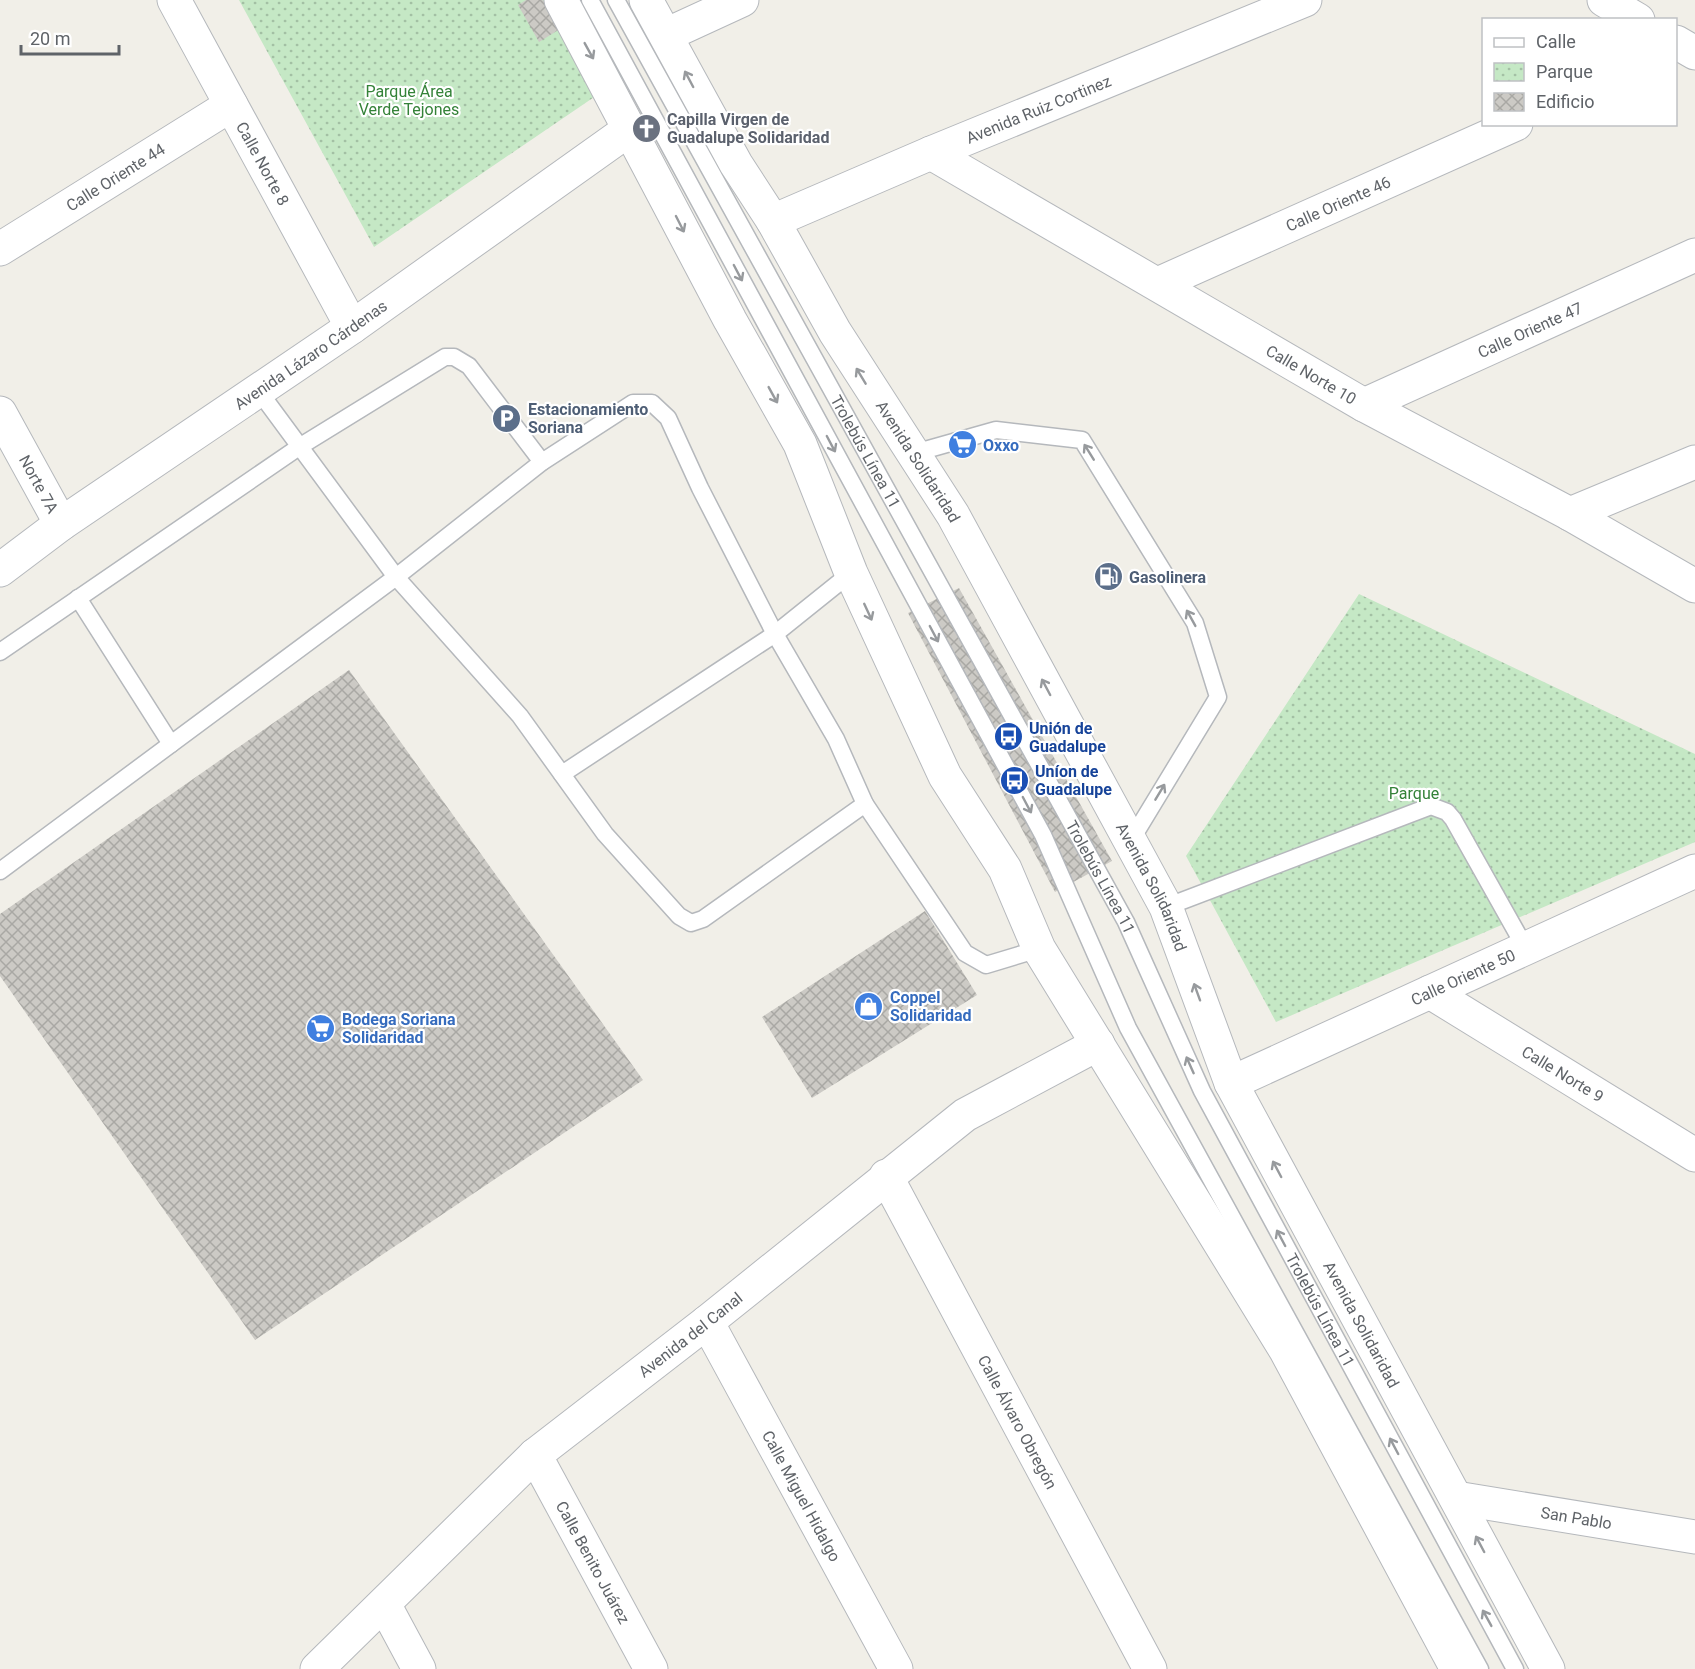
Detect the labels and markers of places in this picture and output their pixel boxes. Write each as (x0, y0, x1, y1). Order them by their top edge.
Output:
place label: Capilla Virgen de Guadalupe Solidaridad (667, 110, 829, 147)
church icon: Capilla Virgen de Guadalupe Solidaridad (630, 112, 662, 144)
place label: Estacionamiento Soriana (528, 400, 648, 437)
parking icon: Estacionamiento Soriana (491, 402, 523, 434)
supermarket icon: Oxxo (946, 429, 978, 461)
place label: Oxxo (983, 436, 1019, 455)
fuel station icon: Gasolinera (1092, 561, 1124, 593)
place label: Gasolinera (1129, 568, 1206, 587)
place label: Unión de Guadalupe (1029, 719, 1106, 756)
bus stop icon: Unión de Guadalupe (992, 721, 1024, 753)
place label: Uníon de Guadalupe (1035, 762, 1112, 799)
bus stop icon: Uníon de Guadalupe (998, 764, 1030, 796)
place label: Coppel Solidaridad (890, 988, 972, 1025)
shop icon: Coppel Solidaridad (853, 990, 885, 1022)
place label: Bodega Soriana Solidaridad (342, 1010, 456, 1047)
supermarket icon: Bodega Soriana Solidaridad (305, 1012, 337, 1044)

